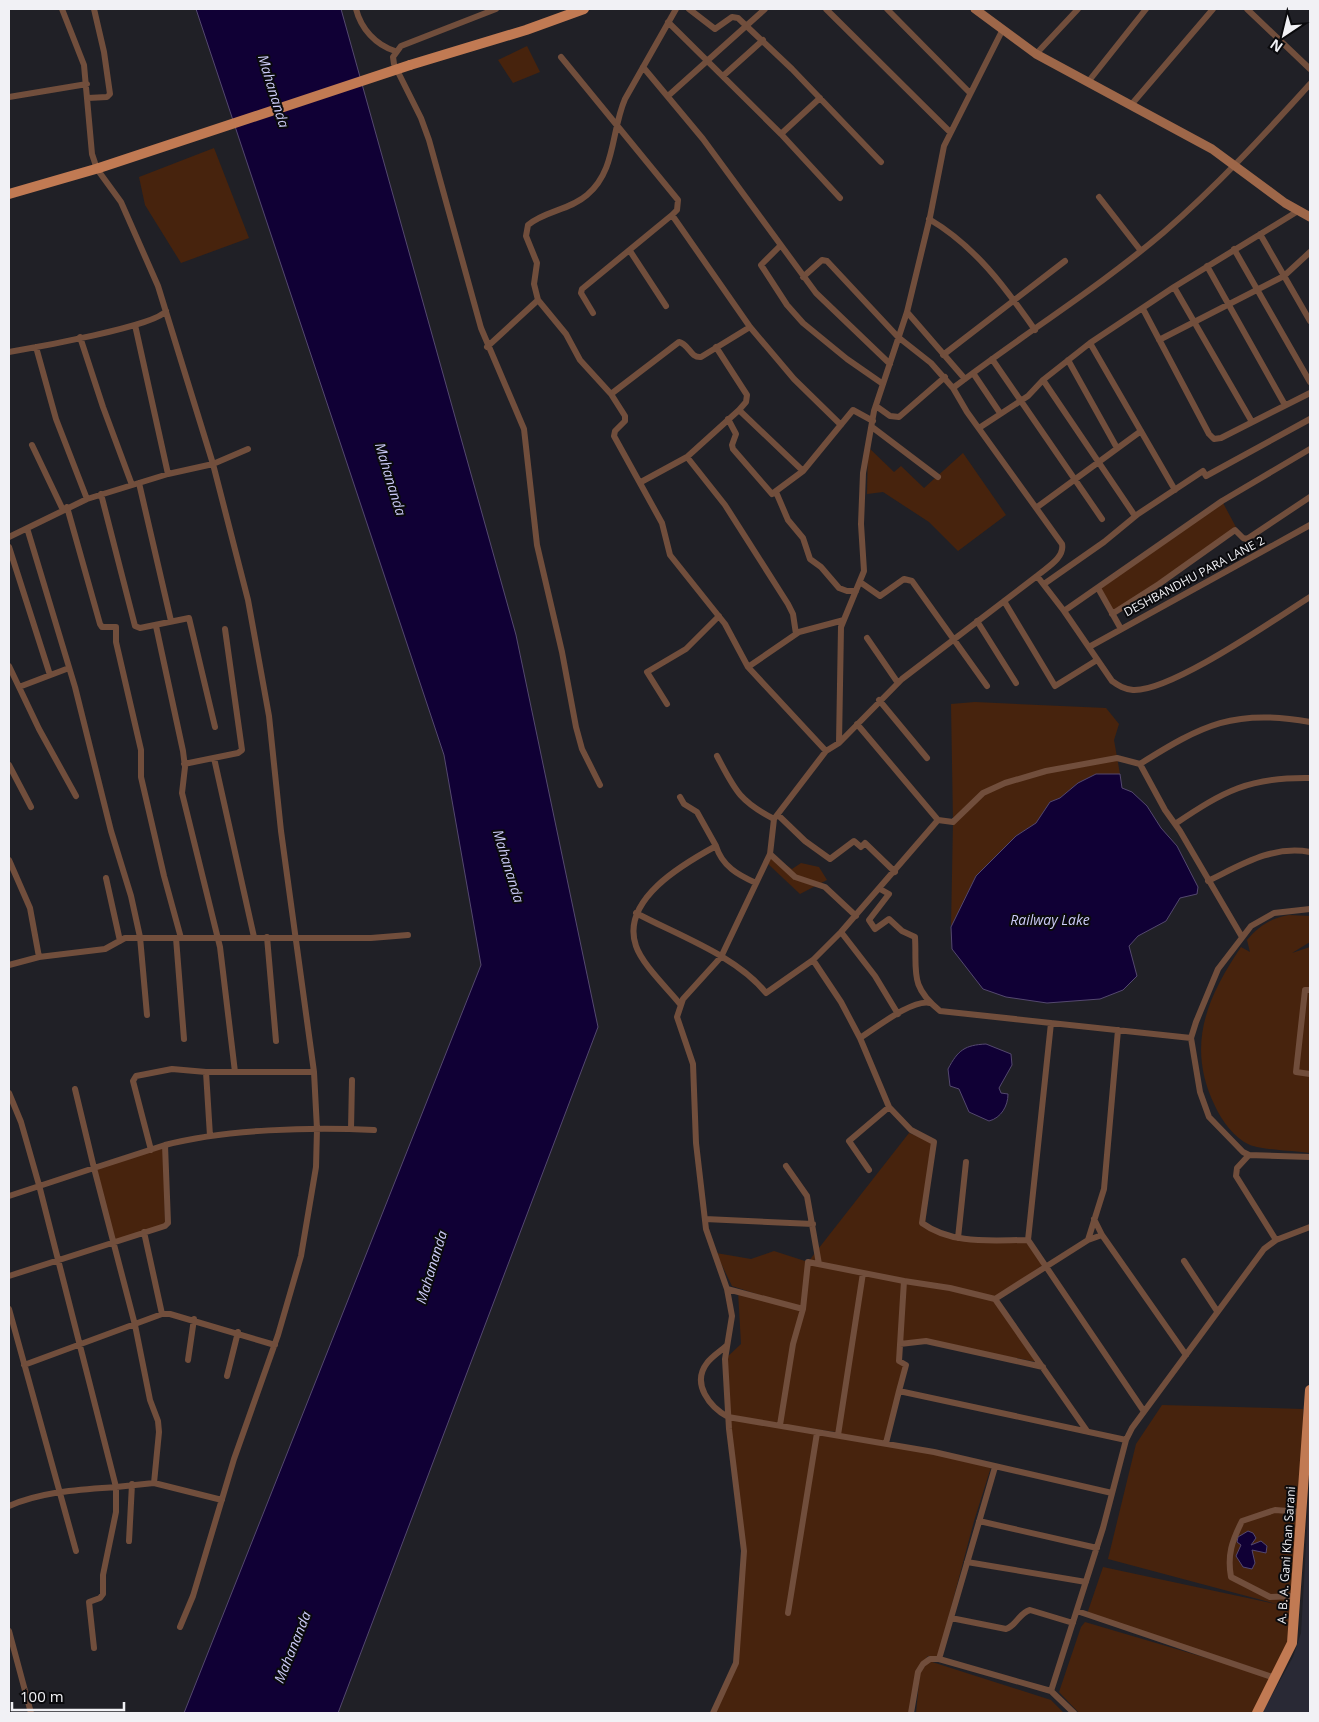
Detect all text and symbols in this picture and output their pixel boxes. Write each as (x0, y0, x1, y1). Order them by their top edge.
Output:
north arrow (1259, 10, 1309, 60)
text: N (1266, 35, 1286, 57)
water label: Mahananda (254, 52, 294, 130)
water label: Mahananda (371, 440, 411, 518)
street label: DESHBANDHU PARA LANE 2 (1121, 532, 1267, 620)
water label: Mahananda (489, 827, 529, 905)
water label: Railway Lake (1010, 910, 1090, 929)
water label: Mahananda (411, 1228, 451, 1306)
street label: A. B. A. Gani Khan Sarani (1273, 1486, 1299, 1624)
water label: Mahananda (269, 1608, 315, 1686)
scale bar (12, 1680, 125, 1712)
text: 100 m (20, 1686, 64, 1706)

